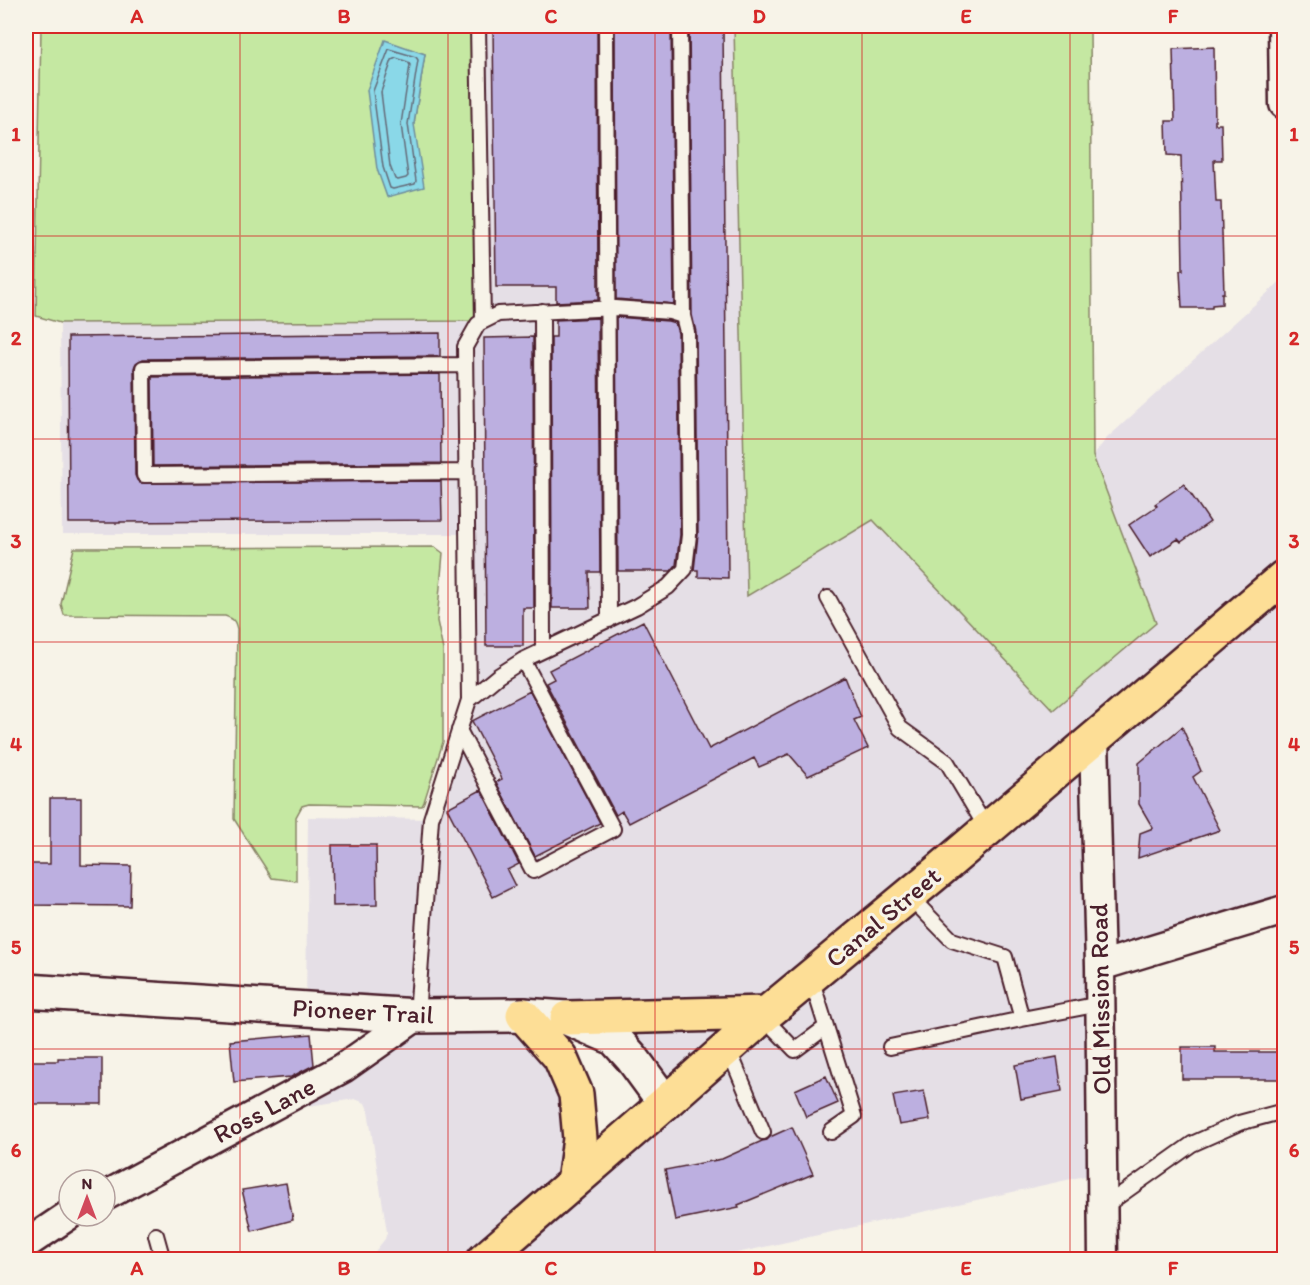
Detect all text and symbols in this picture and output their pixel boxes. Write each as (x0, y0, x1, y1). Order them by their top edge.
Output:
text: A (130, 4, 144, 28)
text: B (338, 4, 351, 28)
text: C (545, 4, 558, 28)
text: D (752, 4, 766, 28)
text: E (960, 4, 972, 28)
text: F (1168, 4, 1179, 28)
text: 1 (11, 122, 21, 146)
text: 1 (1289, 122, 1299, 146)
text: 2 (11, 326, 22, 350)
text: 2 (1289, 326, 1300, 350)
text: 3 (11, 529, 22, 553)
text: 3 (1289, 529, 1300, 553)
text: 4 (10, 732, 22, 756)
text: 4 (1288, 732, 1300, 756)
street label: Canal Street (819, 859, 947, 974)
street label: Old Mission Road (1082, 903, 1118, 1095)
text: 5 (11, 935, 22, 959)
text: 5 (1289, 935, 1300, 959)
street label: Pioneer Trail (291, 991, 435, 1031)
street label: Ross Lane (207, 1070, 321, 1150)
text: 6 (11, 1138, 22, 1162)
text: 6 (1289, 1138, 1300, 1162)
north arrow (57, 1168, 117, 1228)
text: N (82, 1174, 92, 1193)
text: A (130, 1256, 144, 1280)
text: B (338, 1256, 351, 1280)
text: C (545, 1256, 558, 1280)
text: D (752, 1256, 766, 1280)
text: E (960, 1256, 972, 1280)
text: F (1168, 1256, 1179, 1280)

